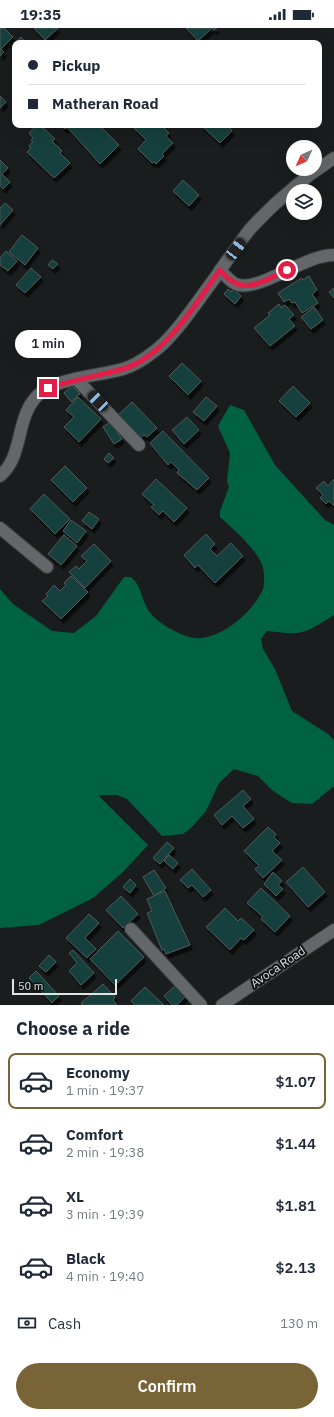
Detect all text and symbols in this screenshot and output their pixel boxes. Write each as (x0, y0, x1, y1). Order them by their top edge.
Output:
text: 19:35 (20, 5, 61, 24)
text: Pickup (52, 56, 100, 75)
text: Matheran Road (52, 94, 159, 113)
north arrow (286, 140, 322, 176)
map controls (286, 140, 322, 220)
button: layers (286, 184, 322, 220)
car (224, 236, 248, 262)
route start (278, 261, 296, 279)
callout: 1 min (15, 330, 81, 358)
text: 1 min (31, 335, 65, 352)
route end (39, 379, 57, 397)
car (85, 388, 111, 414)
street label: Avoca Road (247, 943, 308, 990)
scale bar (12, 977, 117, 996)
text: 50 m (18, 979, 43, 993)
text: Choose a ride (16, 1017, 130, 1040)
icon: car (18, 1063, 54, 1099)
text: Economy (66, 1063, 130, 1082)
text: $1.07 (276, 1072, 316, 1091)
text: 1 min · 19:37 (66, 1082, 144, 1099)
icon: car (18, 1125, 54, 1161)
text: Comfort (66, 1125, 123, 1144)
text: $1.44 (276, 1134, 316, 1153)
text: 2 min · 19:38 (66, 1144, 144, 1161)
icon: car (18, 1187, 54, 1223)
text: XL (66, 1187, 84, 1206)
text: $1.81 (276, 1196, 316, 1215)
text: 3 min · 19:39 (66, 1206, 144, 1223)
icon: car (18, 1249, 54, 1285)
text: Black (66, 1249, 106, 1268)
text: $2.13 (276, 1258, 316, 1277)
text: 4 min · 19:40 (66, 1268, 144, 1285)
icon: cash (16, 1312, 38, 1334)
text: Cash (48, 1314, 81, 1333)
text: 130 m (280, 1315, 318, 1332)
button: Confirm (16, 1363, 318, 1409)

